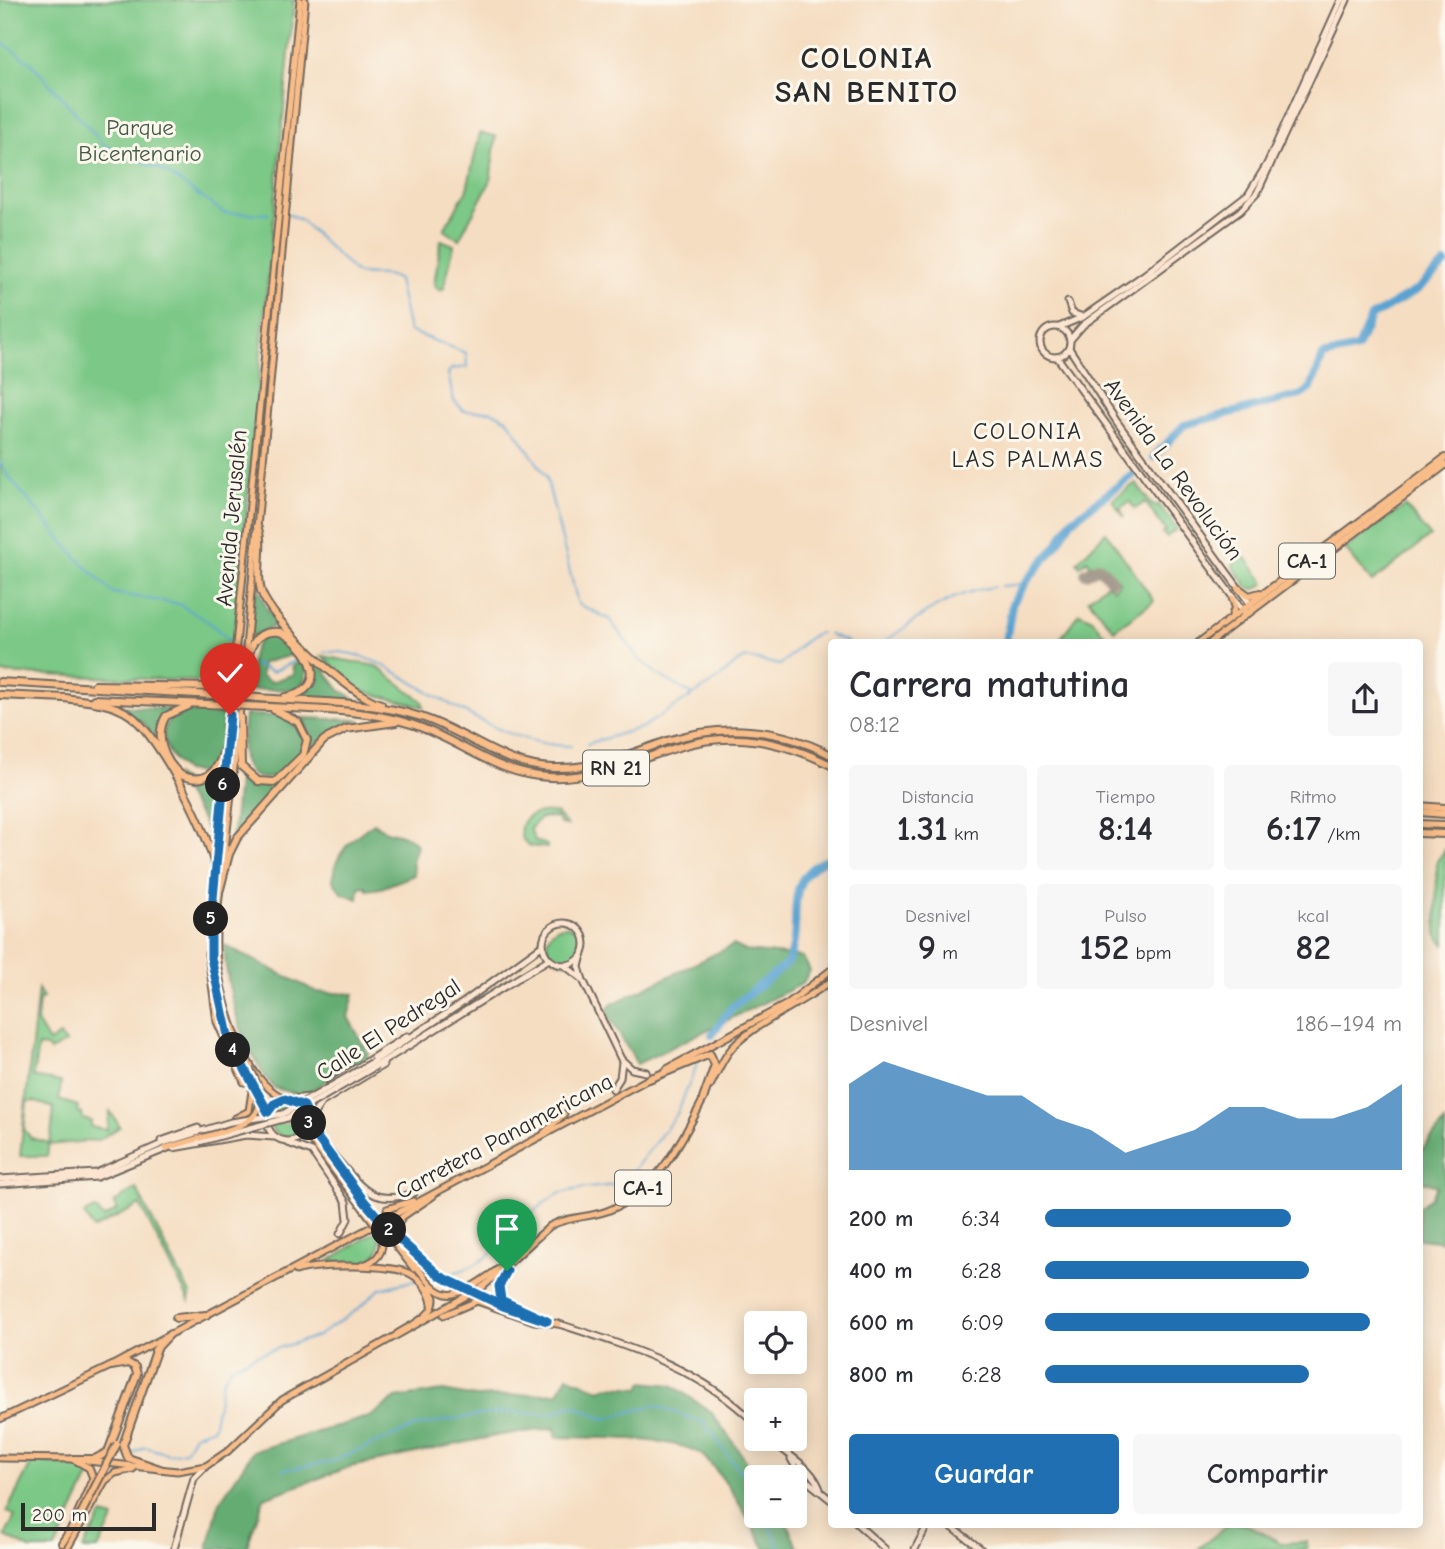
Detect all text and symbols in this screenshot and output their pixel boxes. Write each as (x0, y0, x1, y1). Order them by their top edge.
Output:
district label: COLONIA SAN BENITO (775, 41, 959, 110)
park label: Parque Bicentenario (78, 114, 202, 167)
street label: Avenida La Revolución (1098, 373, 1249, 566)
district label: COLONIA LAS PALMAS (952, 417, 1104, 473)
street label: Avenida Jerusalén (210, 429, 253, 608)
road number: CA-1 (1279, 544, 1335, 578)
pin (200, 643, 260, 715)
icon: check (211, 654, 249, 692)
button: share (1328, 662, 1402, 736)
text: Carrera matutina (849, 663, 1130, 707)
text: 08:12 (849, 711, 900, 738)
road number: RN 21 (583, 750, 649, 786)
pin: 6 (206, 768, 241, 802)
text: 6 (218, 773, 227, 795)
text: Distancia (902, 786, 974, 808)
text: Tiempo (1096, 786, 1155, 808)
text: Ritmo (1290, 786, 1337, 808)
text: 1.31 (897, 808, 948, 849)
text: 8:14 (1098, 808, 1153, 849)
text: 6:17 (1266, 808, 1321, 849)
text: km (948, 823, 979, 845)
text: /km (1321, 823, 1360, 845)
pin: 5 (194, 902, 228, 936)
text: Desnivel (905, 905, 971, 927)
text: Pulso (1104, 905, 1147, 927)
text: kcal (1297, 905, 1329, 927)
text: 5 (205, 907, 216, 929)
text: 9 (918, 927, 936, 968)
text: 152 (1079, 927, 1129, 968)
text: 82 (1295, 927, 1331, 968)
text: m (936, 942, 958, 964)
text: bpm (1129, 942, 1172, 964)
street label: Calle El Pedregal (311, 973, 466, 1086)
text: Desnivel (849, 1010, 928, 1037)
text: 186–194 m (1296, 1010, 1402, 1037)
pin: 4 (216, 1032, 250, 1068)
text: 4 (228, 1038, 237, 1060)
street label: Carretera Panamericana (391, 1068, 617, 1205)
pin: 3 (292, 1106, 326, 1140)
text: 3 (304, 1111, 313, 1133)
road number: CA-1 (615, 1170, 671, 1206)
pin (477, 1199, 537, 1271)
text: 200 m (849, 1205, 913, 1232)
text: 6:34 (961, 1205, 1000, 1232)
icon: arrive (488, 1210, 526, 1248)
pin: 2 (372, 1212, 406, 1248)
text: 2 (384, 1218, 393, 1240)
text: 400 m (849, 1257, 913, 1284)
text: 6:28 (961, 1257, 1002, 1284)
text: 600 m (849, 1309, 914, 1336)
text: 6:09 (961, 1309, 1004, 1336)
map controls (744, 1311, 807, 1528)
button: locate (744, 1311, 807, 1374)
text: 800 m (849, 1361, 914, 1388)
text: 6:28 (961, 1361, 1002, 1388)
button: + (744, 1388, 807, 1451)
button: Guardar (849, 1434, 1119, 1514)
button: Compartir (1133, 1434, 1402, 1514)
button: − (744, 1465, 807, 1528)
scale bar (21, 1500, 156, 1532)
text: 200 m (32, 1504, 87, 1526)

